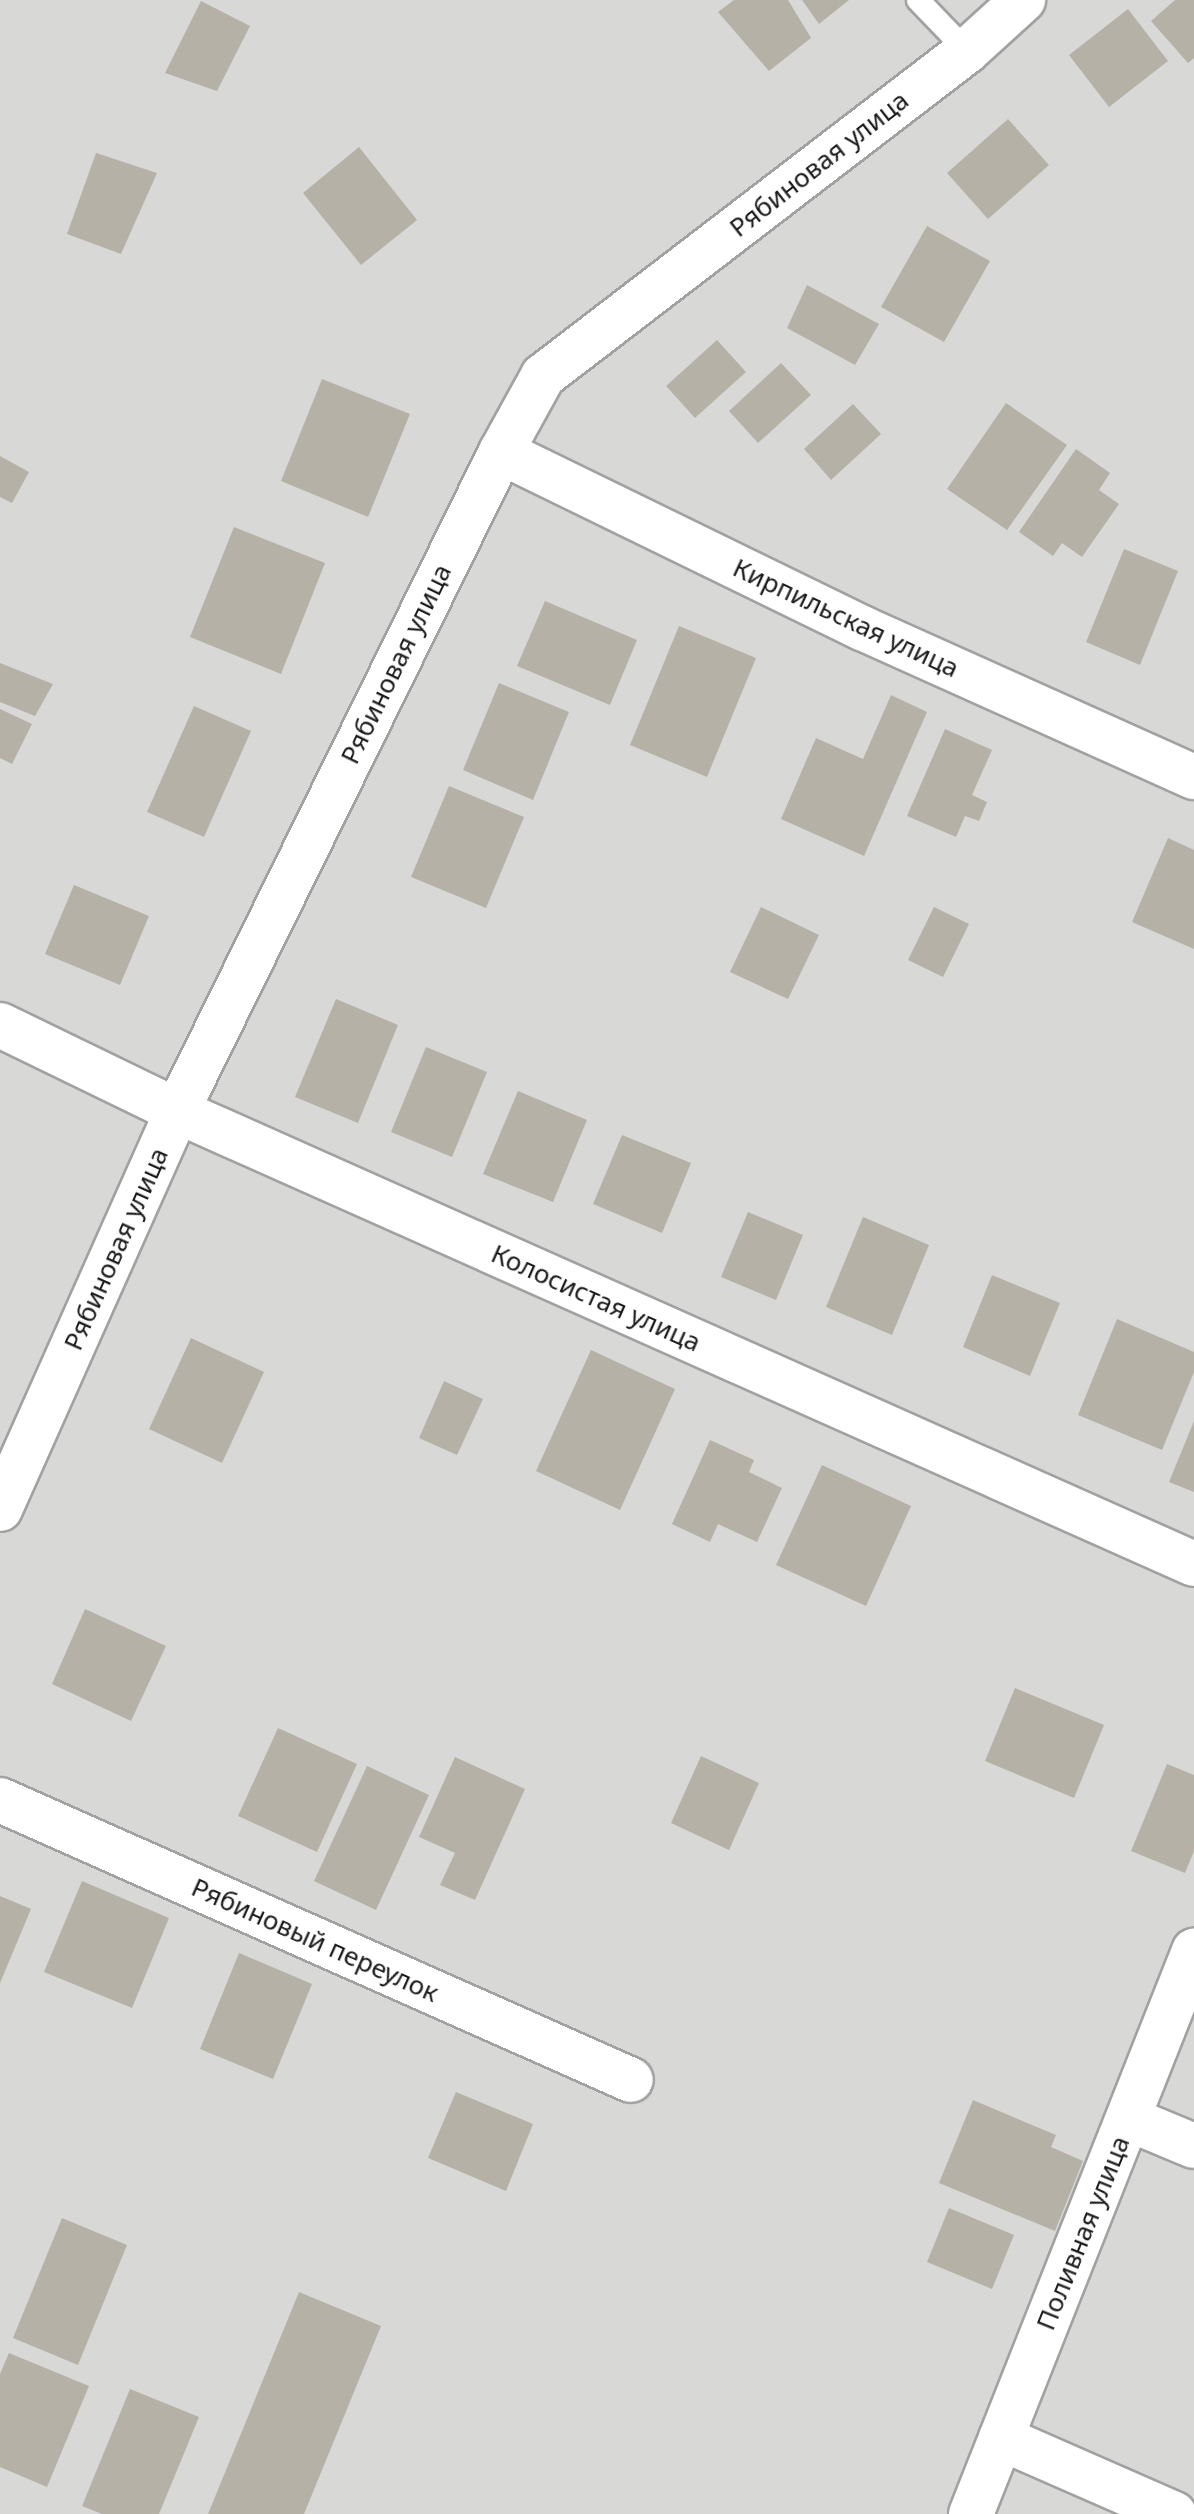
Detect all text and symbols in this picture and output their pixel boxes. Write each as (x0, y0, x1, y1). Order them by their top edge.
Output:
street label: Рябиновая улица (723, 85, 915, 243)
street label: Кирпильская улица (728, 552, 964, 684)
street label: Рябиновая улица (334, 559, 458, 769)
street label: Рябиновая улица (57, 1143, 175, 1355)
street label: Колосистая улица (487, 1238, 705, 1358)
street label: Рябиновый переулок (187, 1872, 443, 2008)
street label: Поливная улица (1030, 2131, 1136, 2335)

